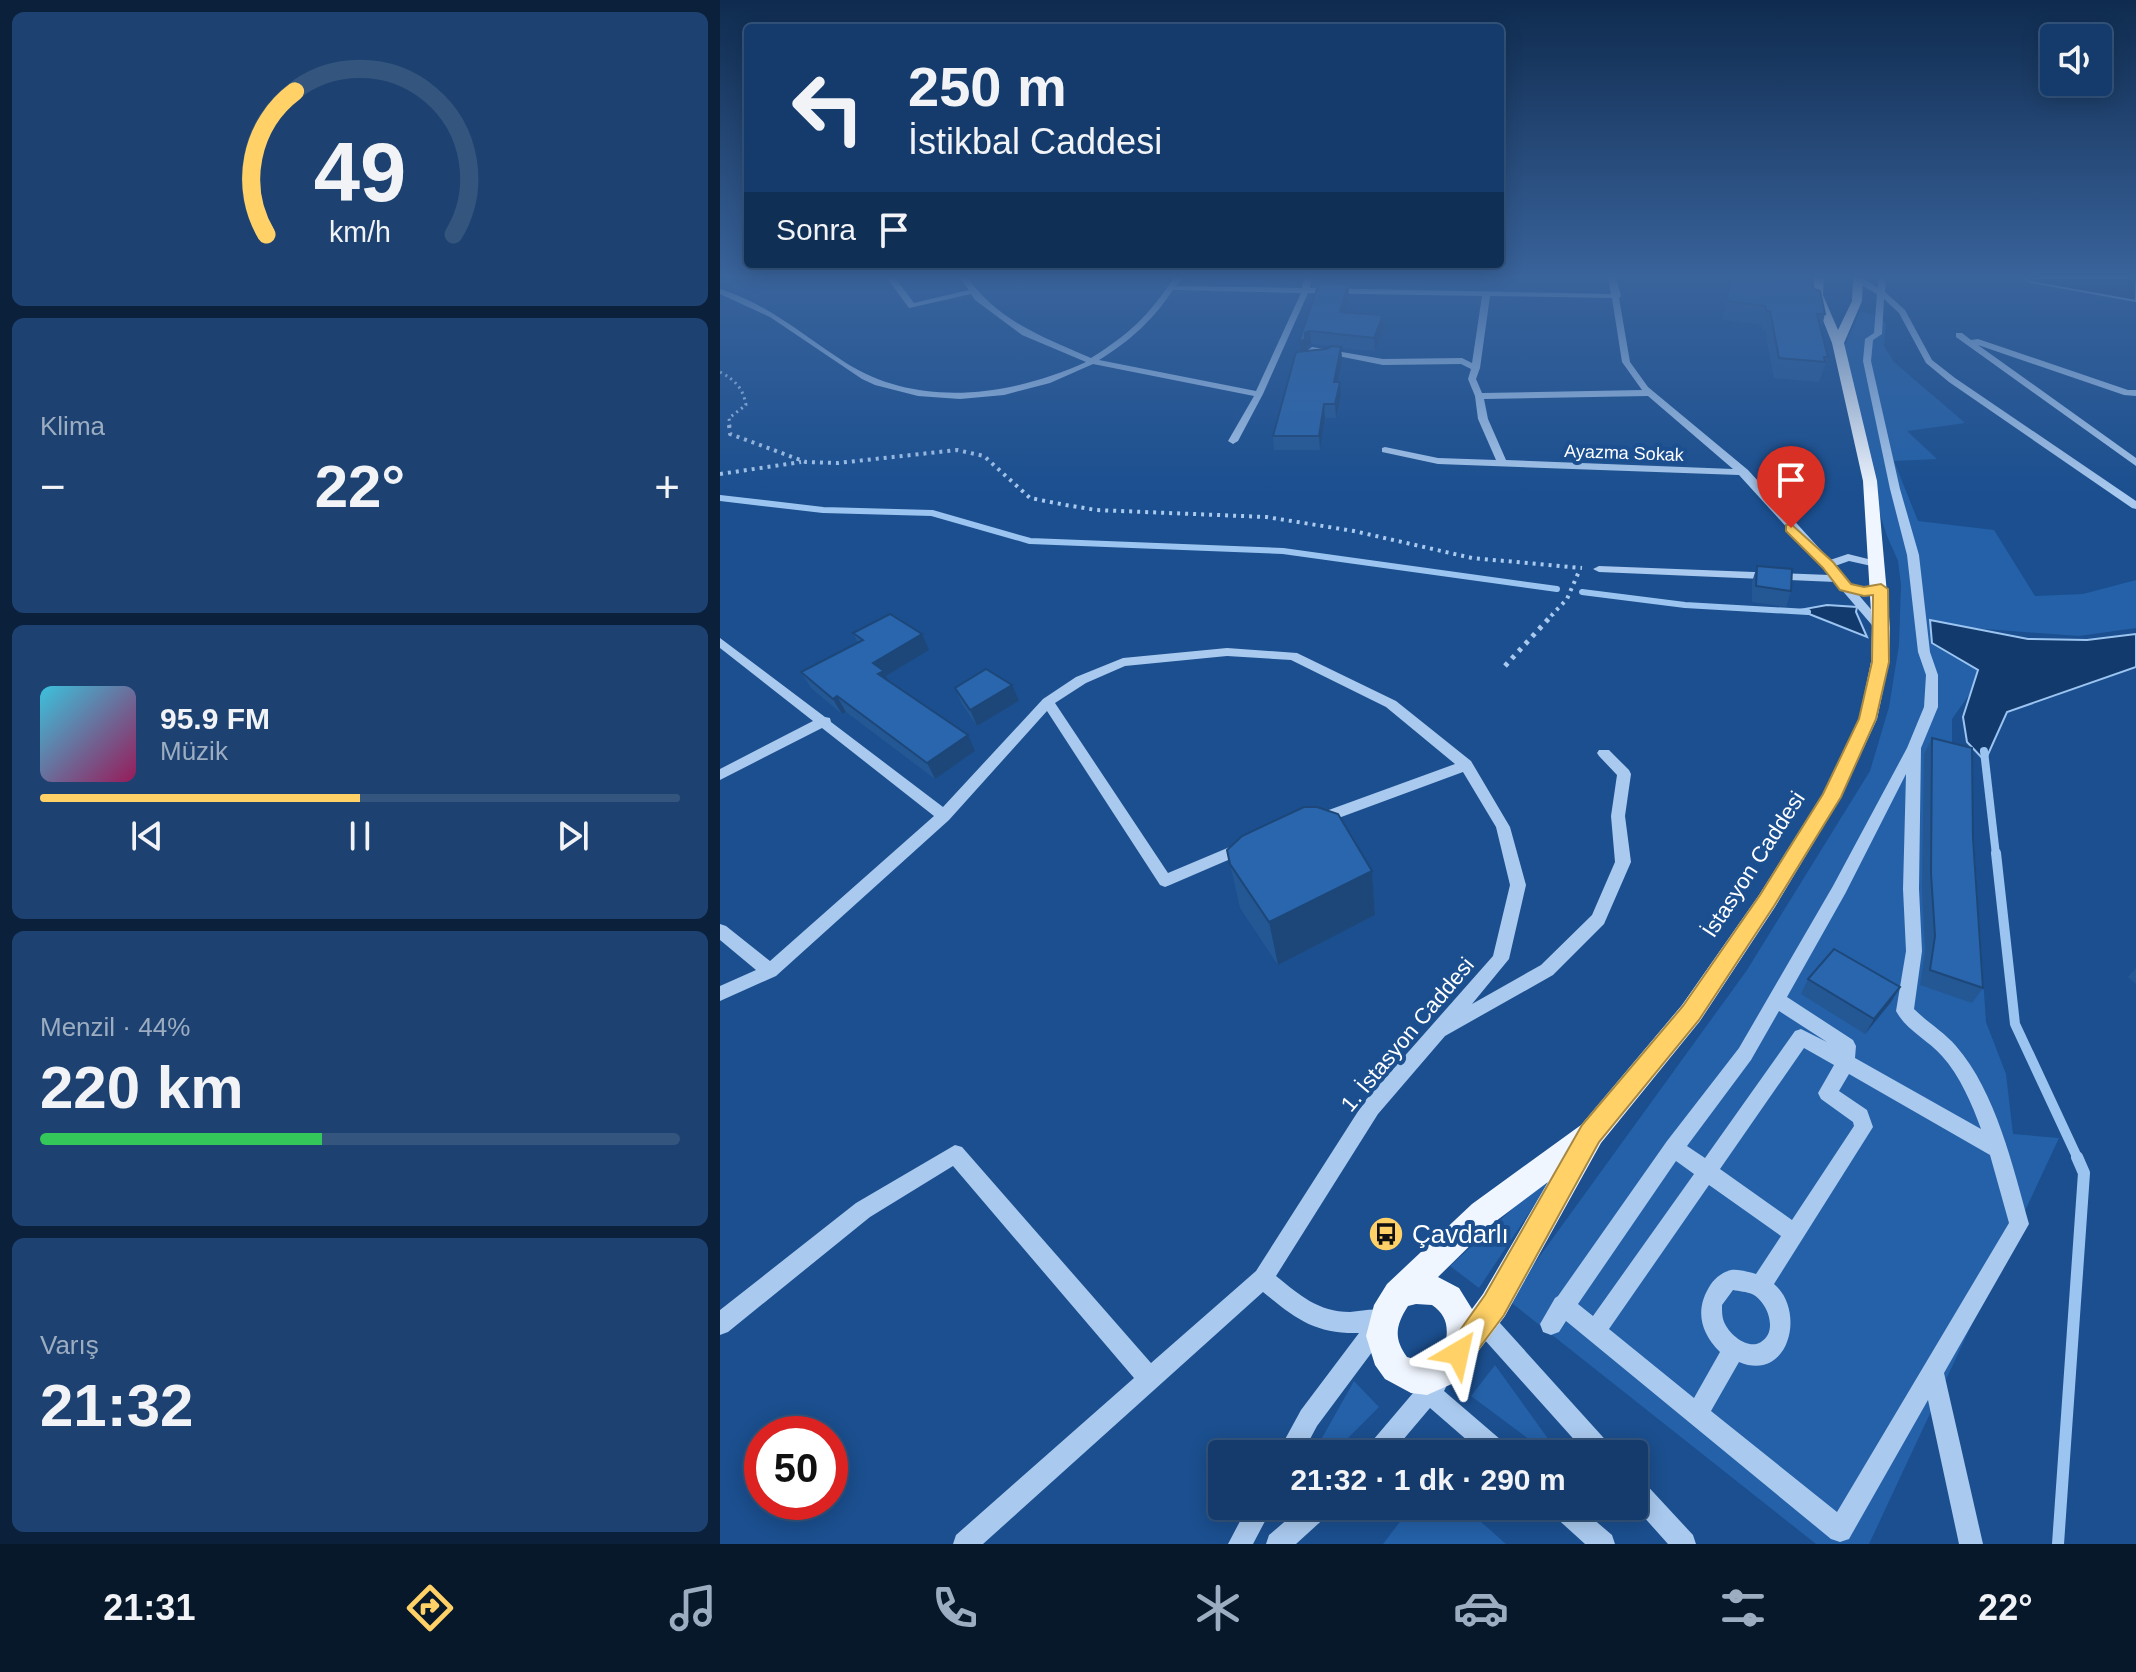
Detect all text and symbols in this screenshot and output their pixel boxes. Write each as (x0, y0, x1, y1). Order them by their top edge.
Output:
map controls (2040, 24, 2112, 96)
button: sound (2040, 24, 2112, 96)
text: 250 m (908, 55, 1067, 118)
icon: left (776, 56, 880, 160)
text: İstikbal Caddesi (908, 121, 1162, 162)
text: 49 (314, 126, 406, 219)
icon: arrive (872, 208, 916, 252)
text: Sonra (776, 213, 856, 246)
text: km/h (329, 216, 391, 248)
text: Klima (40, 411, 105, 441)
street label: Ayazma Sokak (1564, 441, 1685, 465)
pin (1757, 446, 1825, 528)
text: 22° (315, 453, 405, 520)
icon: arrive (1769, 458, 1813, 502)
text: − (40, 462, 66, 511)
text: + (654, 462, 680, 511)
text: 95.9 FM (160, 702, 270, 735)
text: Müzik (160, 736, 228, 766)
street label: İstasyon Caddesi (1697, 787, 1810, 942)
icon: previous (125, 814, 169, 858)
icon: pause (338, 814, 382, 858)
icon: next (551, 814, 595, 858)
street label: 1. İstasyon Caddesi (1336, 952, 1479, 1116)
text: Menzil · 44% (40, 1012, 190, 1042)
text: 220 km (40, 1054, 244, 1121)
bus stop icon: Çavdarlı (1367, 1215, 1405, 1253)
place label: Çavdarlı (1412, 1219, 1509, 1249)
position arrow (1416, 1311, 1500, 1395)
text: Varış (40, 1330, 99, 1360)
text: 21:32 (40, 1372, 193, 1439)
speed limit sign: 50 (744, 1416, 848, 1520)
text: 21:32 · 1 dk · 290 m (1290, 1463, 1566, 1496)
icon: directions (402, 1580, 458, 1636)
icon: music (665, 1580, 721, 1636)
icon: phone (927, 1580, 983, 1636)
icon: climate (1190, 1580, 1246, 1636)
icon: car (1453, 1580, 1509, 1636)
icon: filters (1715, 1580, 1771, 1636)
text: 21:31 (103, 1587, 195, 1628)
text: 22° (1978, 1587, 2033, 1628)

